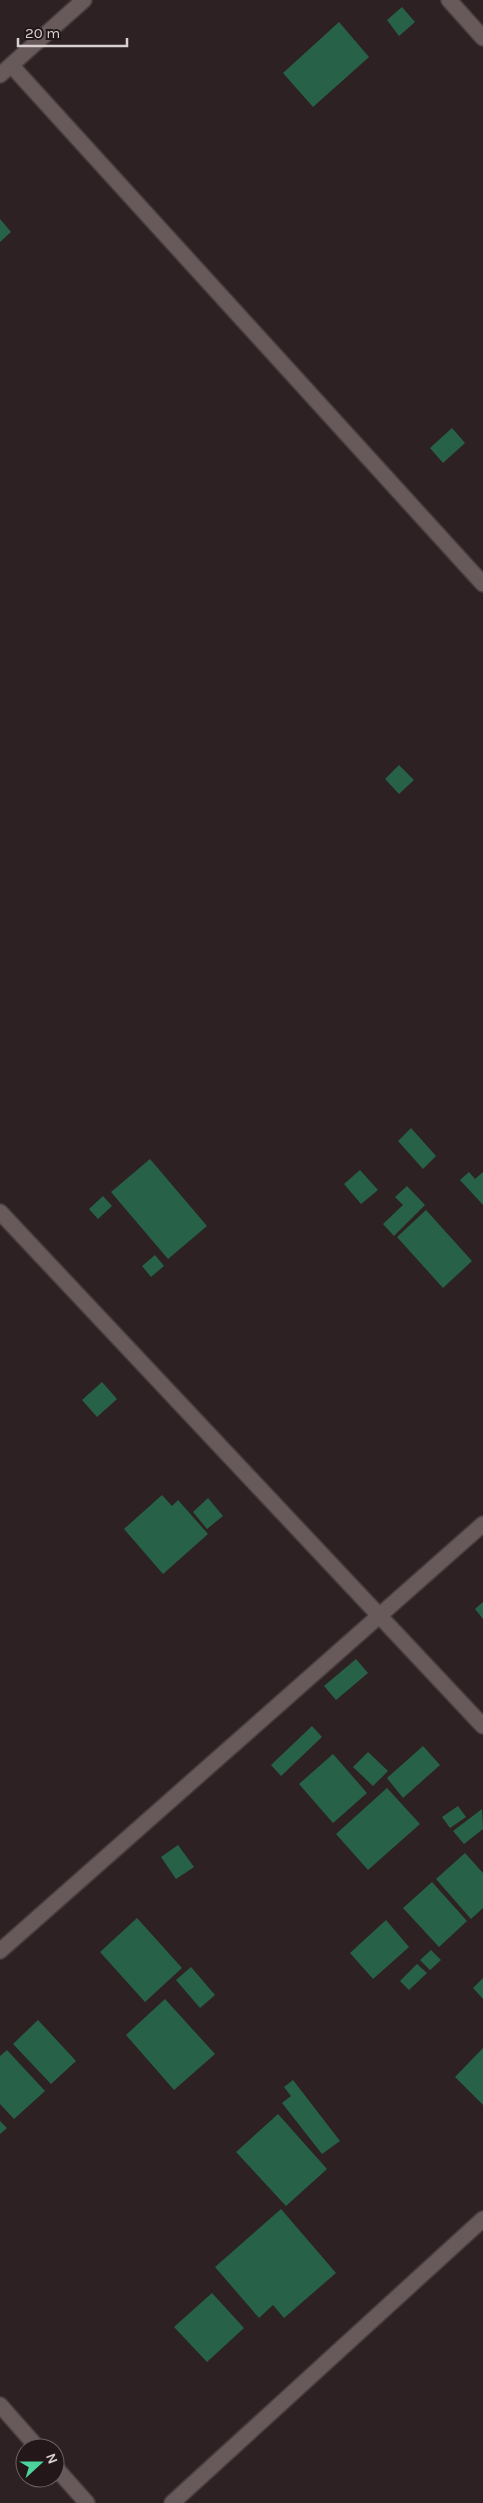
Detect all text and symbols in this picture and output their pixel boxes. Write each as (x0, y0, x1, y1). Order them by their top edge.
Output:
scale bar (18, 15, 126, 47)
text: 20 m (25, 24, 60, 42)
north arrow (15, 2438, 65, 2488)
text: N (42, 2451, 61, 2466)

